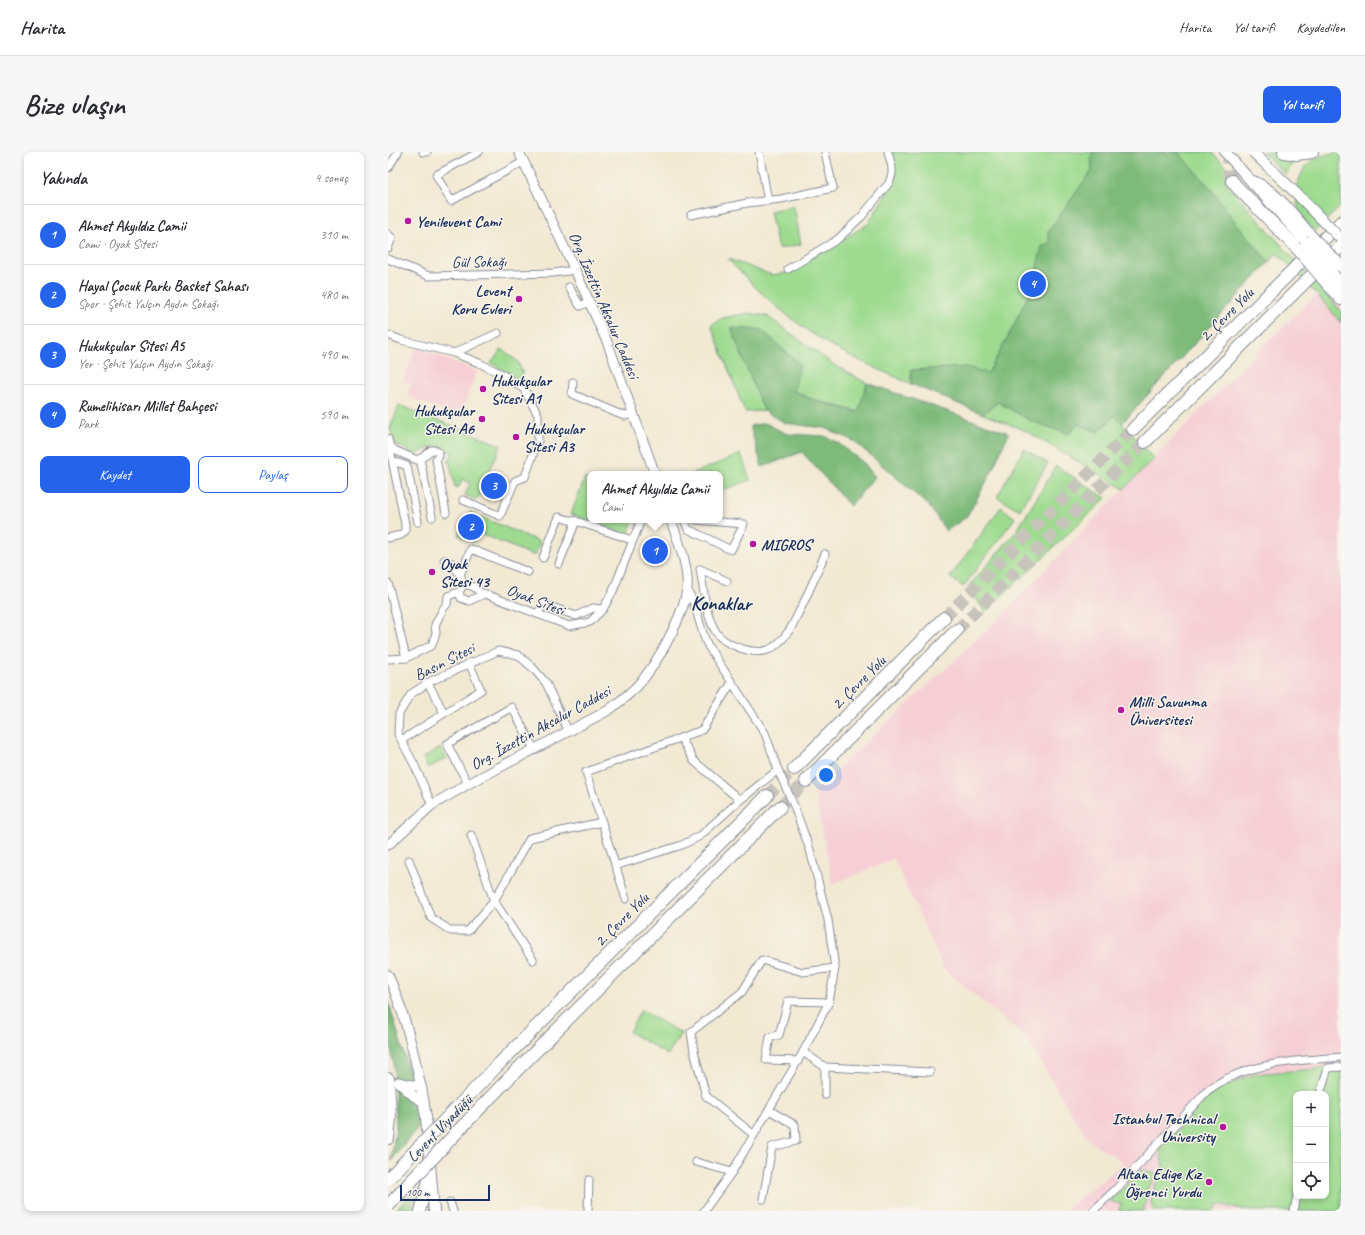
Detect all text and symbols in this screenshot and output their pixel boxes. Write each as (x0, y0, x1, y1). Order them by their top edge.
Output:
text: Harita (20, 16, 64, 40)
text: Harita (1179, 19, 1211, 36)
text: Yol tarifi (1233, 19, 1275, 36)
text: Kaydedilen (1297, 19, 1345, 36)
button: Yol tarifi (1263, 86, 1341, 123)
text: Bize ulaşın (24, 87, 125, 122)
text: Yakında (40, 168, 87, 189)
text: 4 sonuç (315, 170, 348, 186)
place label: Yenilevent Cami (416, 212, 504, 232)
marker: Yenilevent Cami (403, 216, 413, 226)
text: Ahmet Akyıldız Camii (78, 217, 186, 236)
text: 1 (50, 227, 56, 243)
text: 310 m (320, 227, 348, 243)
street label: Org. İzzettin Aksalur Caddesi (564, 229, 645, 383)
text: Cami · Oyak Sitesi (78, 236, 157, 252)
street label: Gül Sokağı (452, 252, 507, 272)
pin: 4 (1020, 269, 1046, 299)
text: Hayal Çocuk Parkı Basket Sahası (78, 277, 248, 296)
place label: Levent Koru Evleri (451, 281, 514, 319)
street label: 2. Çevre Yolu (1195, 283, 1259, 346)
text: 2 (50, 287, 56, 303)
text: 480 m (320, 287, 348, 303)
marker: Levent Koru Evleri (514, 294, 524, 304)
text: Spor · Şehit Yalçın Aydın Sokağı (78, 296, 218, 312)
text: Hukukçular Sitesi A5 (78, 337, 184, 356)
text: 3 (50, 347, 56, 363)
text: 490 m (320, 347, 348, 363)
text: Yer · Şehit Yalçın Aydın Sokağı (78, 356, 212, 372)
place label: Hukukçular Sitesi A1 (491, 371, 553, 409)
marker: Hukukçular Sitesi A1 (478, 384, 488, 394)
text: Rumelihisarı Millet Bahçesi (78, 397, 216, 416)
place label: Hukukçular Sitesi A6 (414, 401, 476, 439)
text: 4 (50, 407, 56, 423)
text: 590 m (320, 407, 348, 423)
marker: Hukukçular Sitesi A6 (477, 414, 487, 424)
text: Park (78, 416, 99, 432)
place label: Hukukçular Sitesi A3 (524, 419, 586, 457)
marker: Hukukçular Sitesi A3 (511, 432, 521, 442)
button: Kaydet (40, 456, 190, 493)
button: Paylaş (198, 456, 348, 493)
pin: 3 (481, 471, 507, 501)
popup (587, 471, 723, 523)
text: Ahmet Akyıldız Camii (601, 480, 709, 499)
text: Cami (601, 499, 623, 515)
pin: 2 (458, 512, 484, 542)
place label: MIGROS (761, 535, 815, 555)
pin: 1 (642, 536, 668, 566)
marker: MIGROS (748, 539, 758, 549)
place label: Oyak Sitesi 43 (440, 554, 491, 592)
marker: Oyak Sitesi 43 (427, 567, 437, 577)
street label: Oyak Sitesi (504, 580, 569, 621)
district label: Konaklar (691, 591, 754, 616)
street label: Basın Sitesi (411, 637, 480, 686)
street label: 2. Çevre Yolu (827, 651, 891, 714)
street label: Org. İzzettin Aksalur Caddesi (467, 680, 616, 775)
place label: Milli Savunma Üniversitesi (1129, 692, 1208, 730)
marker: Milli Savunma Üniversitesi (1116, 705, 1126, 715)
your location (816, 765, 836, 785)
street label: 2. Çevre Yolu (590, 888, 654, 951)
street label: Levent Viyadüğü (403, 1089, 478, 1167)
map controls (1293, 1091, 1329, 1199)
button: + (1293, 1091, 1329, 1127)
place label: Istanbul Technical University (1112, 1109, 1218, 1147)
marker: Istanbul Technical University (1218, 1122, 1228, 1132)
button: − (1293, 1127, 1329, 1163)
button: locate (1293, 1163, 1329, 1199)
place label: Altan Edige Kız Öğrenci Yurdu (1117, 1164, 1203, 1202)
marker: Altan Edige Kız Öğrenci Yurdu (1204, 1177, 1214, 1187)
scale bar (400, 1183, 490, 1202)
text: 100 m (406, 1185, 430, 1199)

